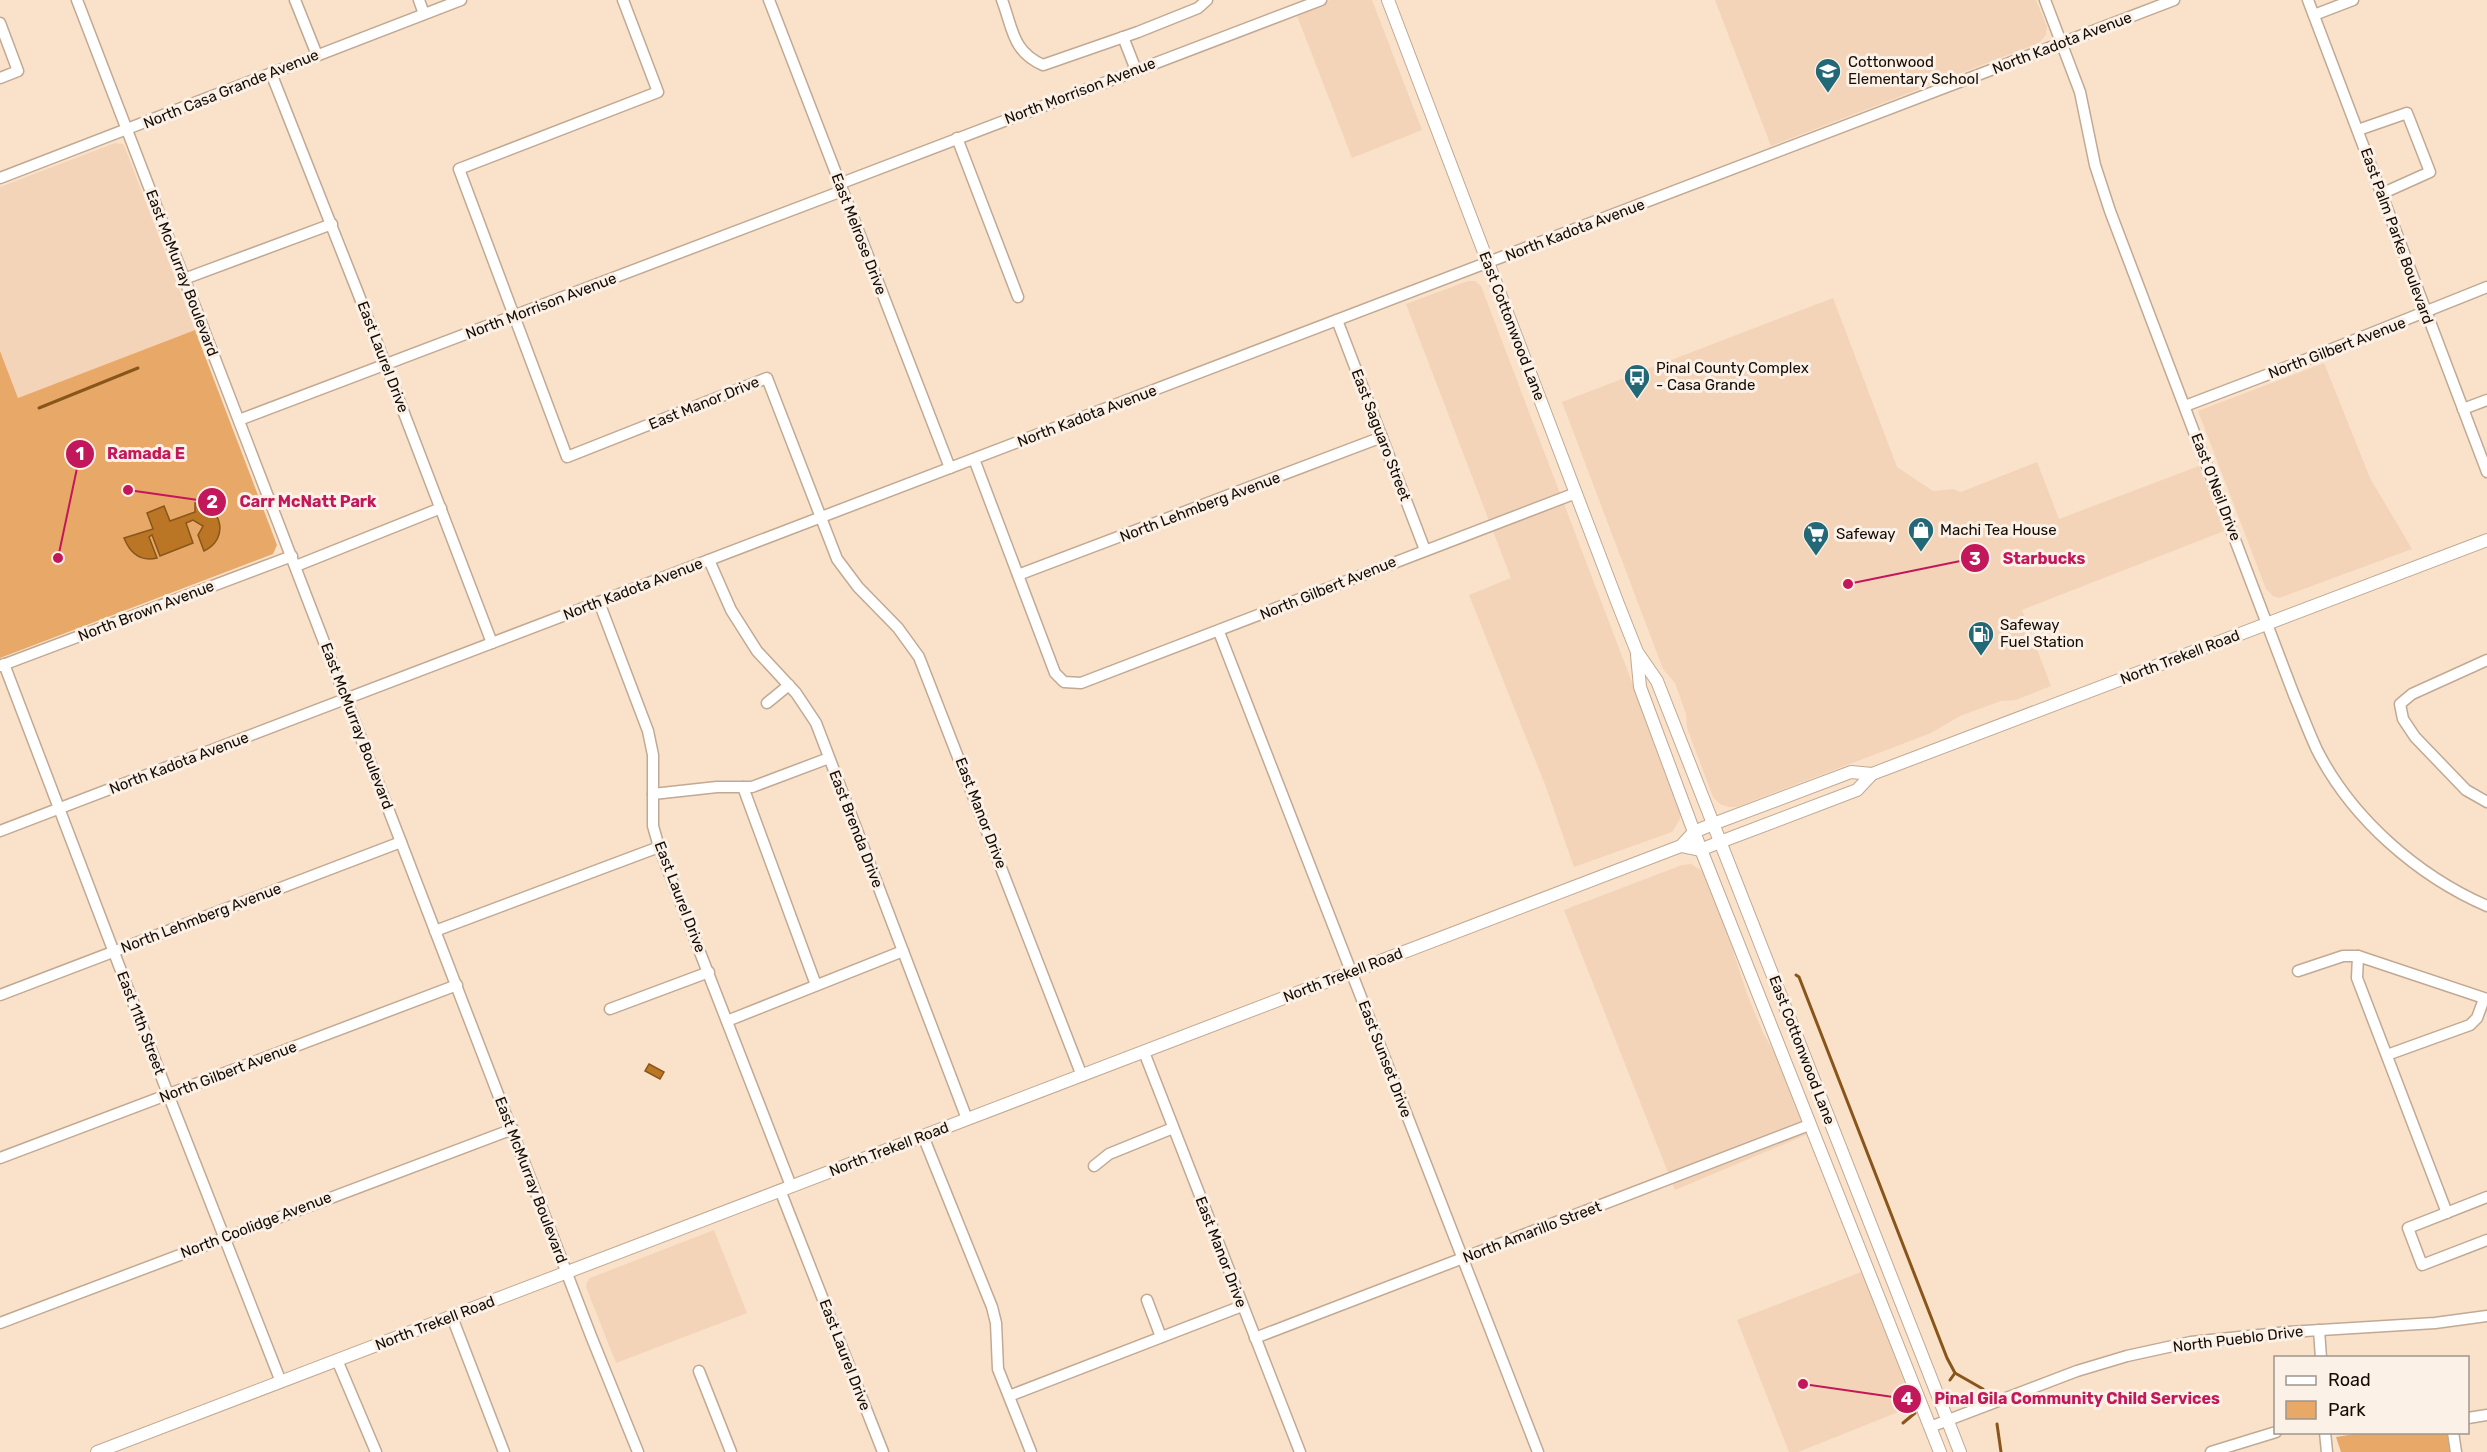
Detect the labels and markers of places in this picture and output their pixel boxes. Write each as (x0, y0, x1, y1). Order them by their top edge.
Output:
place label: Cottonwood Elementary School (1848, 53, 1979, 88)
school or university icon: Cottonwood Elementary School (1813, 56, 1843, 94)
place label: Pinal County Complex - Casa Grande (1656, 359, 1809, 394)
bus stop icon: Pinal County Complex - Casa Grande (1622, 362, 1652, 400)
callout: Ramada E (65, 437, 197, 471)
callout: Carr McNatt Park (197, 485, 388, 519)
shop icon: Machi Tea House (1906, 515, 1936, 553)
supermarket icon: Safeway (1801, 519, 1831, 557)
place label: Machi Tea House (1940, 521, 2057, 539)
place label: Safeway (1836, 525, 1896, 543)
callout: Starbucks (1960, 541, 2097, 575)
place label: Safeway Fuel Station (2000, 616, 2084, 651)
fuel station icon: Safeway Fuel Station (1966, 619, 1996, 657)
callout: Pinal Gila Community Child Services (1892, 1382, 2232, 1416)

